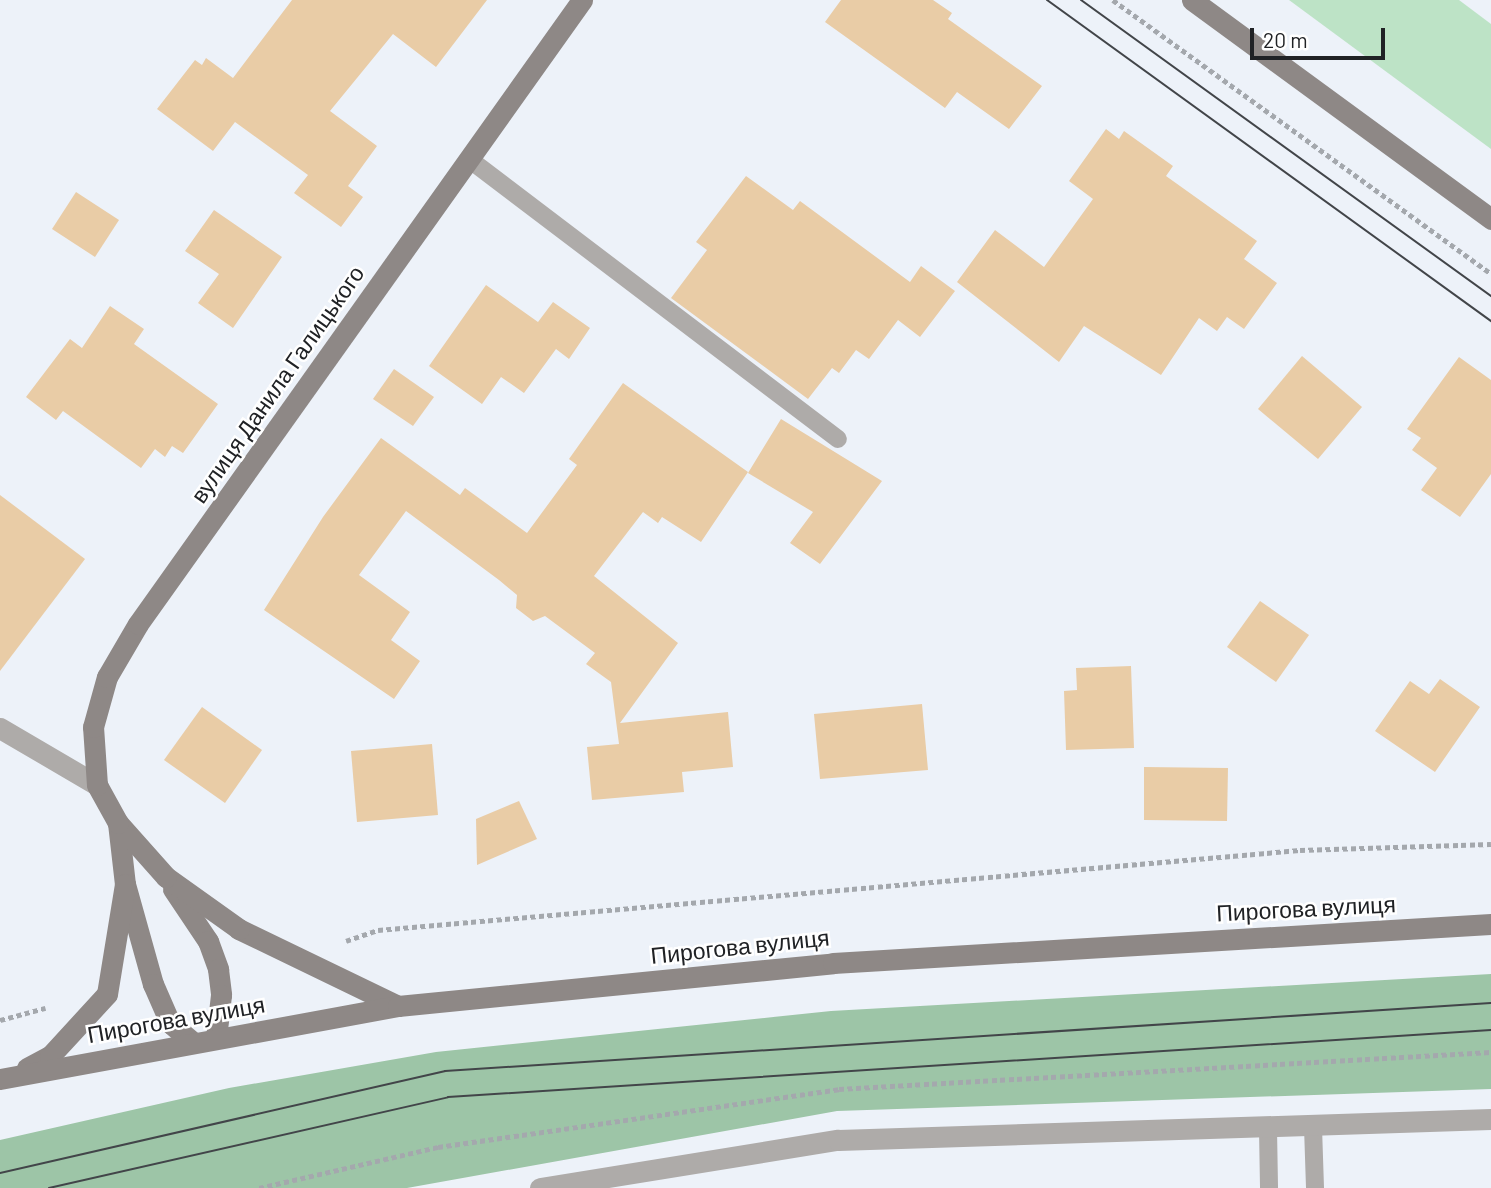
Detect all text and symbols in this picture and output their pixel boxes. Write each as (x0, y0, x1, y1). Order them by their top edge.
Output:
scale bar (1253, 14, 1388, 58)
text: 20 m (1263, 27, 1308, 52)
street label: вулиця Данила Галицького (185, 260, 369, 508)
street label: Пирогова вулиця (1216, 890, 1396, 926)
street label: Пирогова вулиця (649, 923, 831, 969)
street label: Пирогова вулиця (85, 990, 267, 1048)

